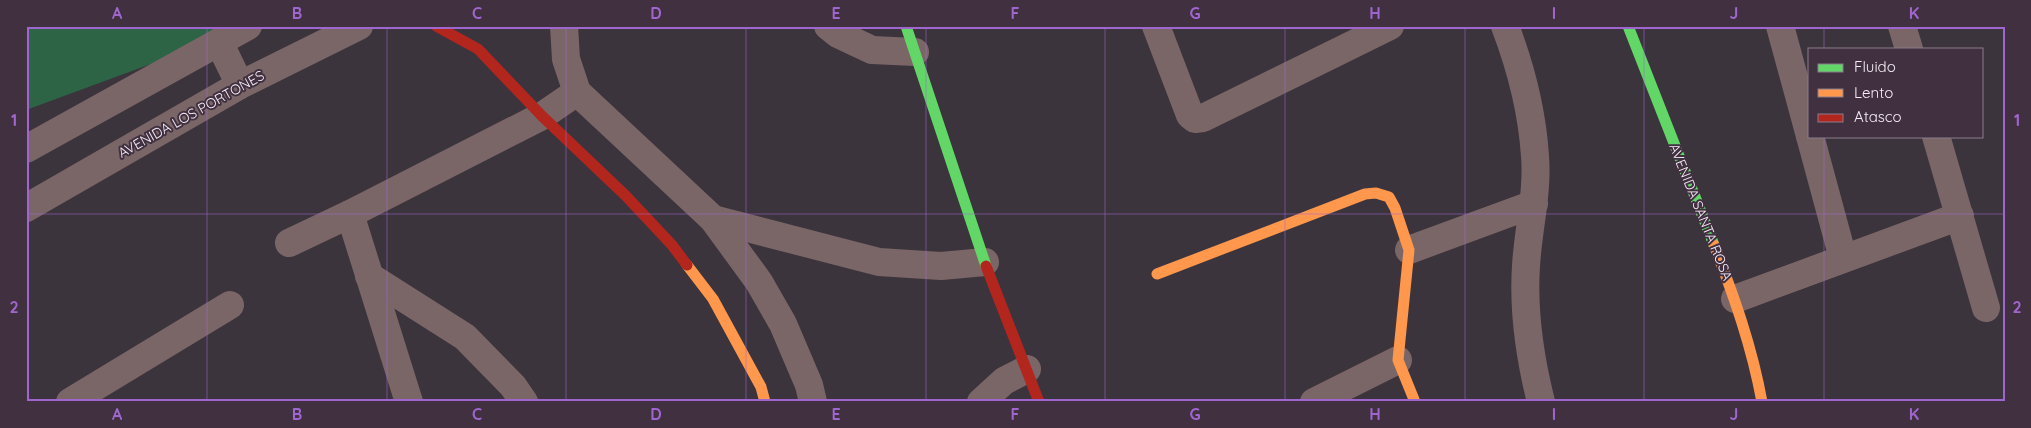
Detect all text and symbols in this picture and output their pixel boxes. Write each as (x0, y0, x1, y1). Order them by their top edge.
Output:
text: A (112, 3, 123, 23)
text: B (292, 3, 302, 23)
text: C (472, 3, 482, 23)
text: D (650, 3, 662, 23)
text: E (831, 3, 841, 23)
text: F (1011, 3, 1020, 23)
text: G (1189, 3, 1201, 23)
text: H (1369, 3, 1381, 23)
text: I (1552, 3, 1556, 23)
text: J (1730, 3, 1738, 23)
text: K (1909, 3, 1919, 23)
legend (1808, 48, 1984, 138)
text: Fluido (1854, 57, 1896, 76)
street label: AVENIDA LOS PORTONES (115, 66, 267, 162)
text: Lento (1854, 83, 1893, 102)
text: Atasco (1854, 107, 1902, 126)
text: 1 (11, 110, 17, 130)
text: 1 (2014, 110, 2020, 130)
street label: AVENIDA SANTA ROSA (1665, 141, 1737, 283)
text: 2 (9, 297, 19, 317)
text: 2 (2012, 297, 2022, 317)
text: A (112, 404, 123, 424)
text: B (292, 404, 302, 424)
text: C (472, 404, 482, 424)
text: D (650, 404, 662, 424)
text: E (831, 404, 841, 424)
text: F (1011, 404, 1020, 424)
text: G (1189, 404, 1201, 424)
text: H (1369, 404, 1381, 424)
text: I (1552, 404, 1556, 424)
text: J (1730, 404, 1738, 424)
text: K (1909, 404, 1919, 424)

